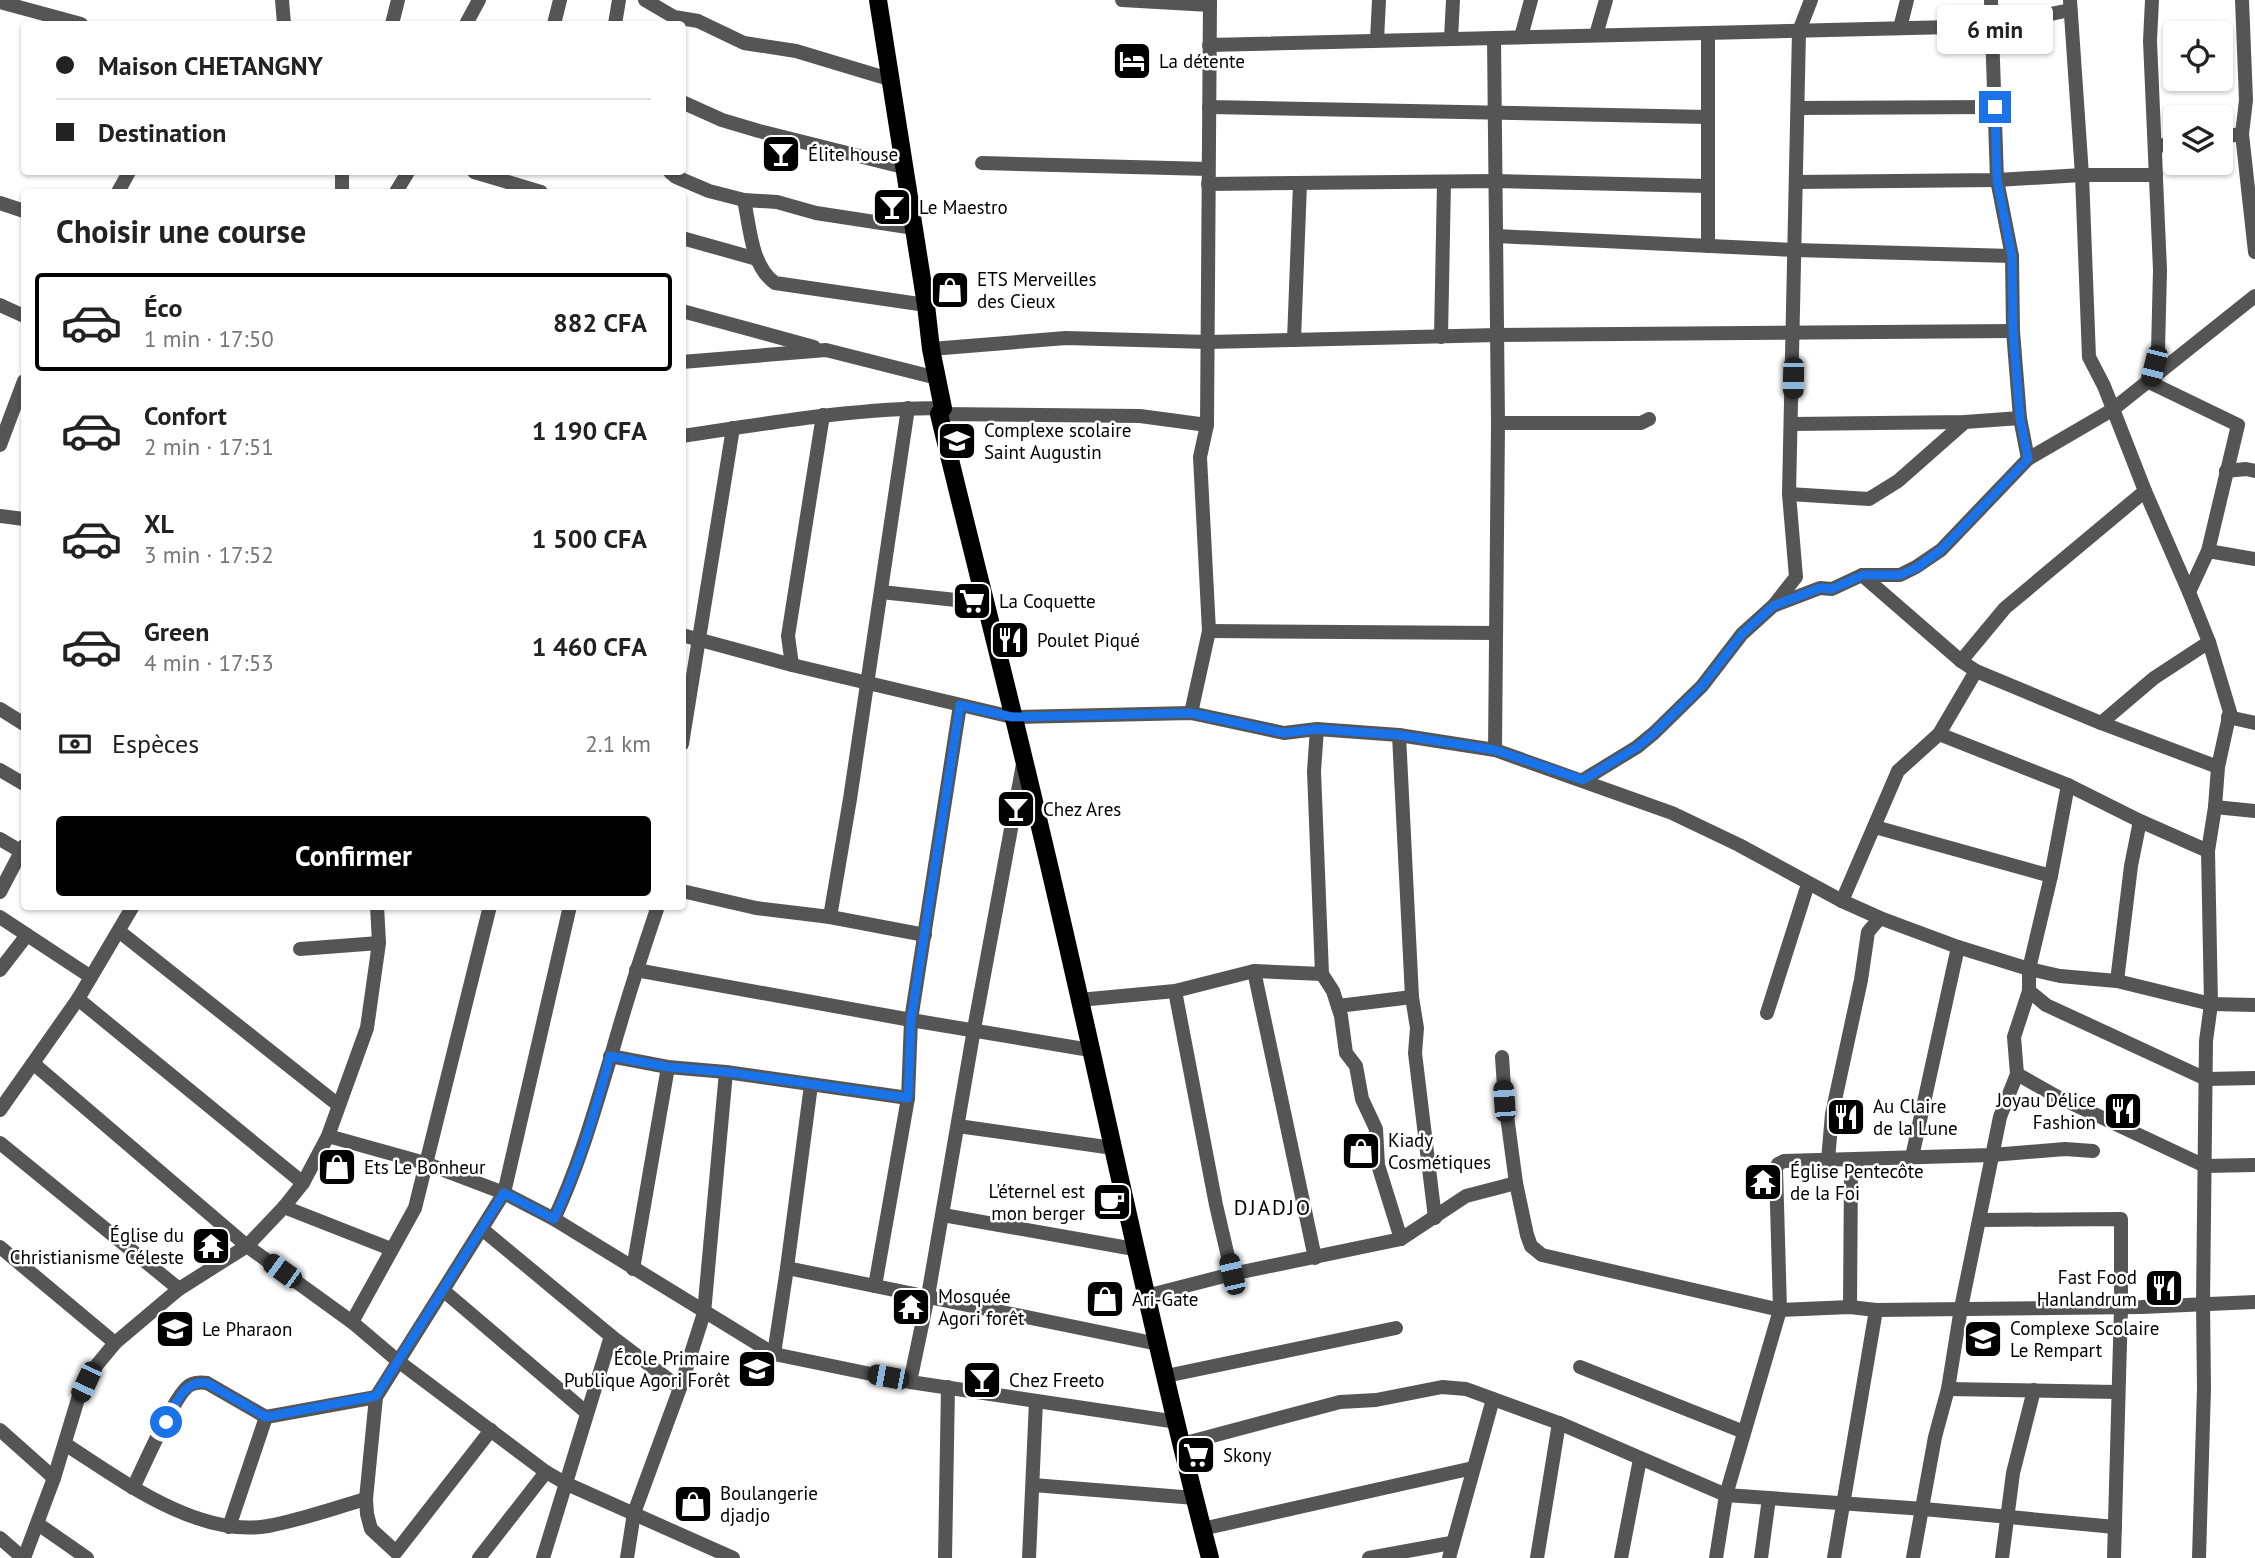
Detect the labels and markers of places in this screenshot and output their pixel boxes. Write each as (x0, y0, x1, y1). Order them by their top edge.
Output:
hotel icon: La détente (1111, 40, 1153, 82)
place label: La détente (1159, 49, 1245, 73)
bar icon: Élite house (760, 133, 802, 175)
place label: Élite house (808, 142, 898, 166)
bar icon: Le Maestro (871, 186, 913, 228)
place label: Le Maestro (919, 195, 1008, 219)
place label: ETS Merveilles des Cieux (977, 267, 1096, 313)
shop icon: ETS Merveilles des Cieux (929, 269, 971, 311)
place label: Complexe scolaire Saint Augustin (984, 418, 1131, 464)
school or university icon: Complexe scolaire Saint Augustin (936, 420, 978, 462)
supermarket icon: La Coquette (951, 580, 993, 622)
place label: La Coquette (999, 589, 1096, 613)
restaurant icon: Poulet Piqué (989, 619, 1031, 661)
place label: Poulet Piqué (1037, 628, 1140, 652)
bar icon: Chez Ares (995, 788, 1037, 830)
place label: Chez Ares (1043, 797, 1121, 821)
place label: Joyau Délice Fashion (1995, 1088, 2096, 1134)
restaurant icon: Joyau Délice Fashion (2102, 1090, 2144, 1132)
place label: Au Claire de la Lune (1873, 1094, 1958, 1140)
restaurant icon: Au Claire de la Lune (1825, 1096, 1867, 1138)
place label: Kiady Cosmétiques (1388, 1128, 1491, 1174)
shop icon: Kiady Cosmétiques (1340, 1130, 1382, 1172)
shop icon: Ets Le Bonheur (316, 1146, 358, 1188)
place label: Ets Le Bonheur (364, 1155, 486, 1179)
place label: Église Pentecôte de la Foi (1790, 1159, 1924, 1205)
temple icon: Église Pentecôte de la Foi (1742, 1161, 1784, 1203)
place label: L'éternel est mon berger (989, 1179, 1086, 1225)
cafe icon: L'éternel est mon berger (1091, 1181, 1133, 1223)
place label: Église du Christianisme Céleste (10, 1223, 184, 1269)
temple icon: Église du Christianisme Céleste (190, 1225, 232, 1267)
place label: Fast Food Hanlandrum (2037, 1265, 2137, 1311)
restaurant icon: Fast Food Hanlandrum (2143, 1267, 2185, 1309)
shop icon: Ari-Gate (1084, 1278, 1126, 1320)
place label: Mosquée Agori forêt (938, 1284, 1025, 1330)
temple icon: Mosquée Agori forêt (890, 1286, 932, 1328)
place label: Ari-Gate (1132, 1287, 1198, 1311)
school or university icon: Le Pharaon (154, 1308, 196, 1350)
place label: Complexe Scolaire Le Rempart (2010, 1316, 2159, 1362)
place label: Le Pharaon (202, 1317, 292, 1341)
school or university icon: Complexe Scolaire Le Rempart (1962, 1318, 2004, 1360)
place label: École Primaire Publique Agori Forêt (564, 1346, 731, 1392)
school or university icon: École Primaire Publique Agori Forêt (736, 1348, 778, 1390)
bar icon: Chez Freeto (961, 1359, 1003, 1401)
place label: Chez Freeto (1009, 1368, 1104, 1392)
supermarket icon: Skony (1175, 1434, 1217, 1476)
place label: Skony (1223, 1443, 1272, 1467)
place label: Boulangerie djadjo (720, 1481, 818, 1527)
shop icon: Boulangerie djadjo (672, 1483, 714, 1525)

